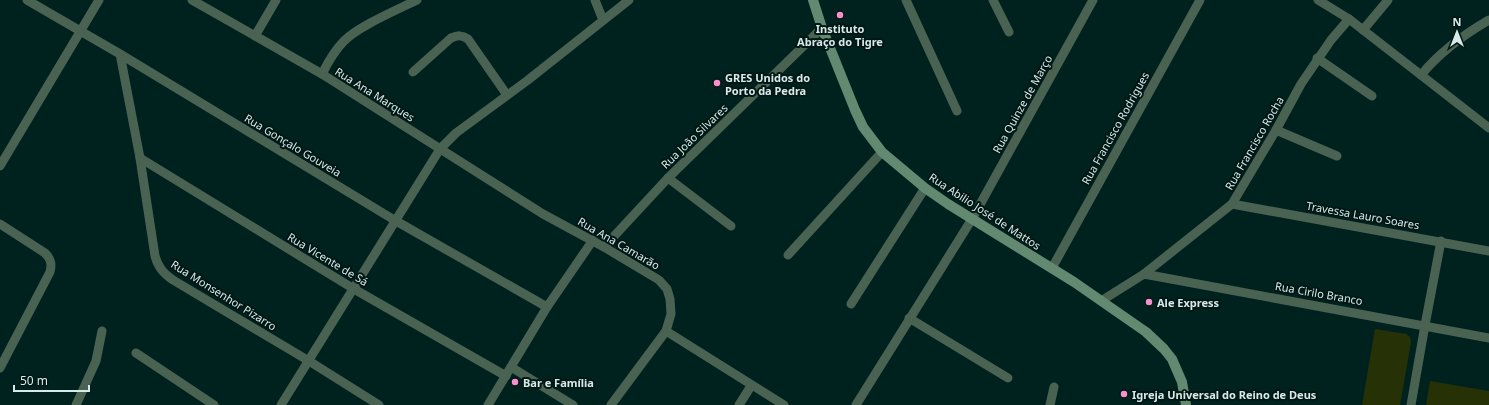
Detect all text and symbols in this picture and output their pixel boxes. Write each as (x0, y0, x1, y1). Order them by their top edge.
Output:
marker: Instituto Abraço do Tigre (835, 10, 845, 20)
north arrow (1437, 12, 1477, 52)
text: N (1453, 14, 1461, 29)
place label: Instituto Abraço do Tigre (797, 21, 883, 49)
street label: Rua Quinze de Março (989, 52, 1055, 156)
street label: Rua Ana Marques (332, 64, 418, 124)
street label: Rua Francisco Rodrigues (1078, 69, 1152, 187)
place label: GRES Unidos do Porto da Pedra (725, 70, 810, 98)
marker: GRES Unidos do Porto da Pedra (712, 78, 722, 88)
street label: Rua Francisco Rocha (1221, 94, 1287, 192)
street label: Rua João Silvares (657, 100, 731, 172)
street label: Rua Gonçalo Gouveia (242, 110, 344, 180)
street label: Rua Abilio José de Mattos (926, 169, 1044, 253)
street label: Travessa Lauro Soares (1305, 198, 1421, 232)
street label: Rua Ana Camarão (575, 213, 663, 273)
street label: Rua Vicente de Sá (285, 229, 371, 289)
street label: Rua Monsenhor Pizarro (168, 256, 280, 334)
street label: Rua Cirilo Branco (1274, 278, 1364, 308)
place label: Ale Express (1157, 295, 1220, 310)
marker: Ale Express (1144, 297, 1154, 307)
scale bar (14, 367, 89, 393)
text: 50 m (20, 372, 48, 389)
place label: Bar e Família (523, 375, 594, 390)
marker: Bar e Família (510, 377, 520, 387)
place label: Igreja Universal do Reino de Deus (1132, 387, 1317, 402)
marker: Igreja Universal do Reino de Deus (1119, 389, 1129, 399)

